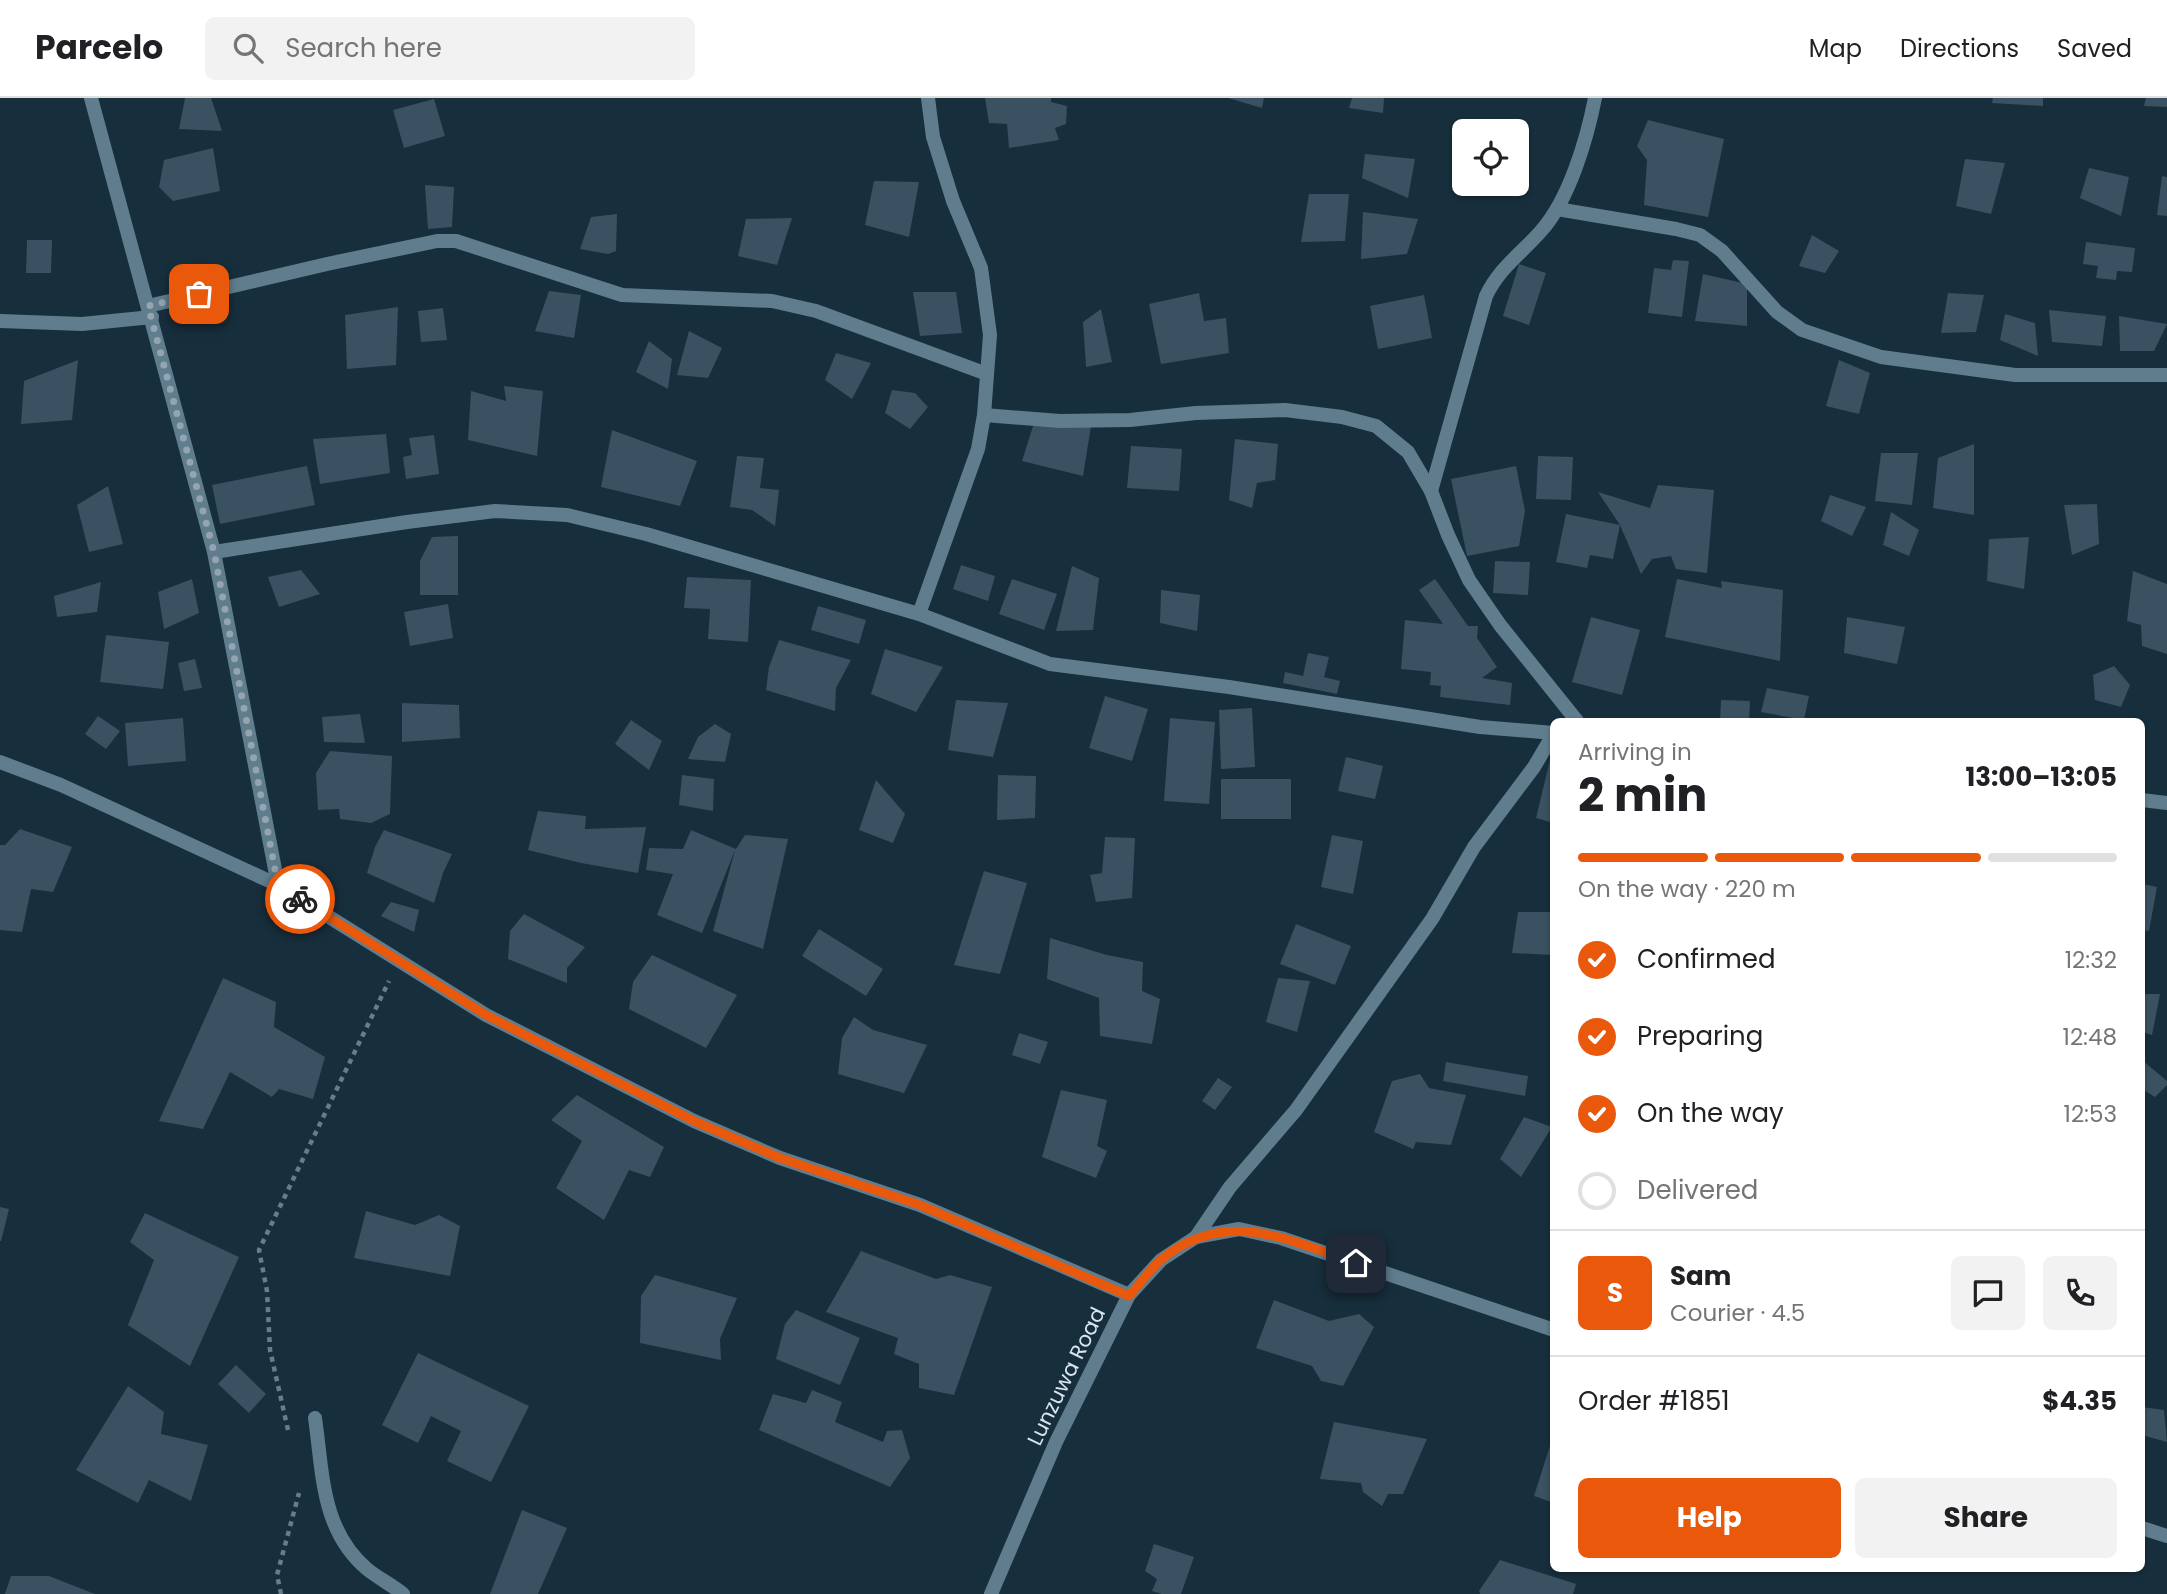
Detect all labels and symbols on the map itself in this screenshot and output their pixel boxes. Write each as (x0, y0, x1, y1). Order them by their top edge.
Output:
pin (169, 264, 229, 324)
courier (265, 864, 335, 934)
pin (1326, 1233, 1386, 1293)
street label: Lunzuwa Road (1020, 1302, 1112, 1450)

